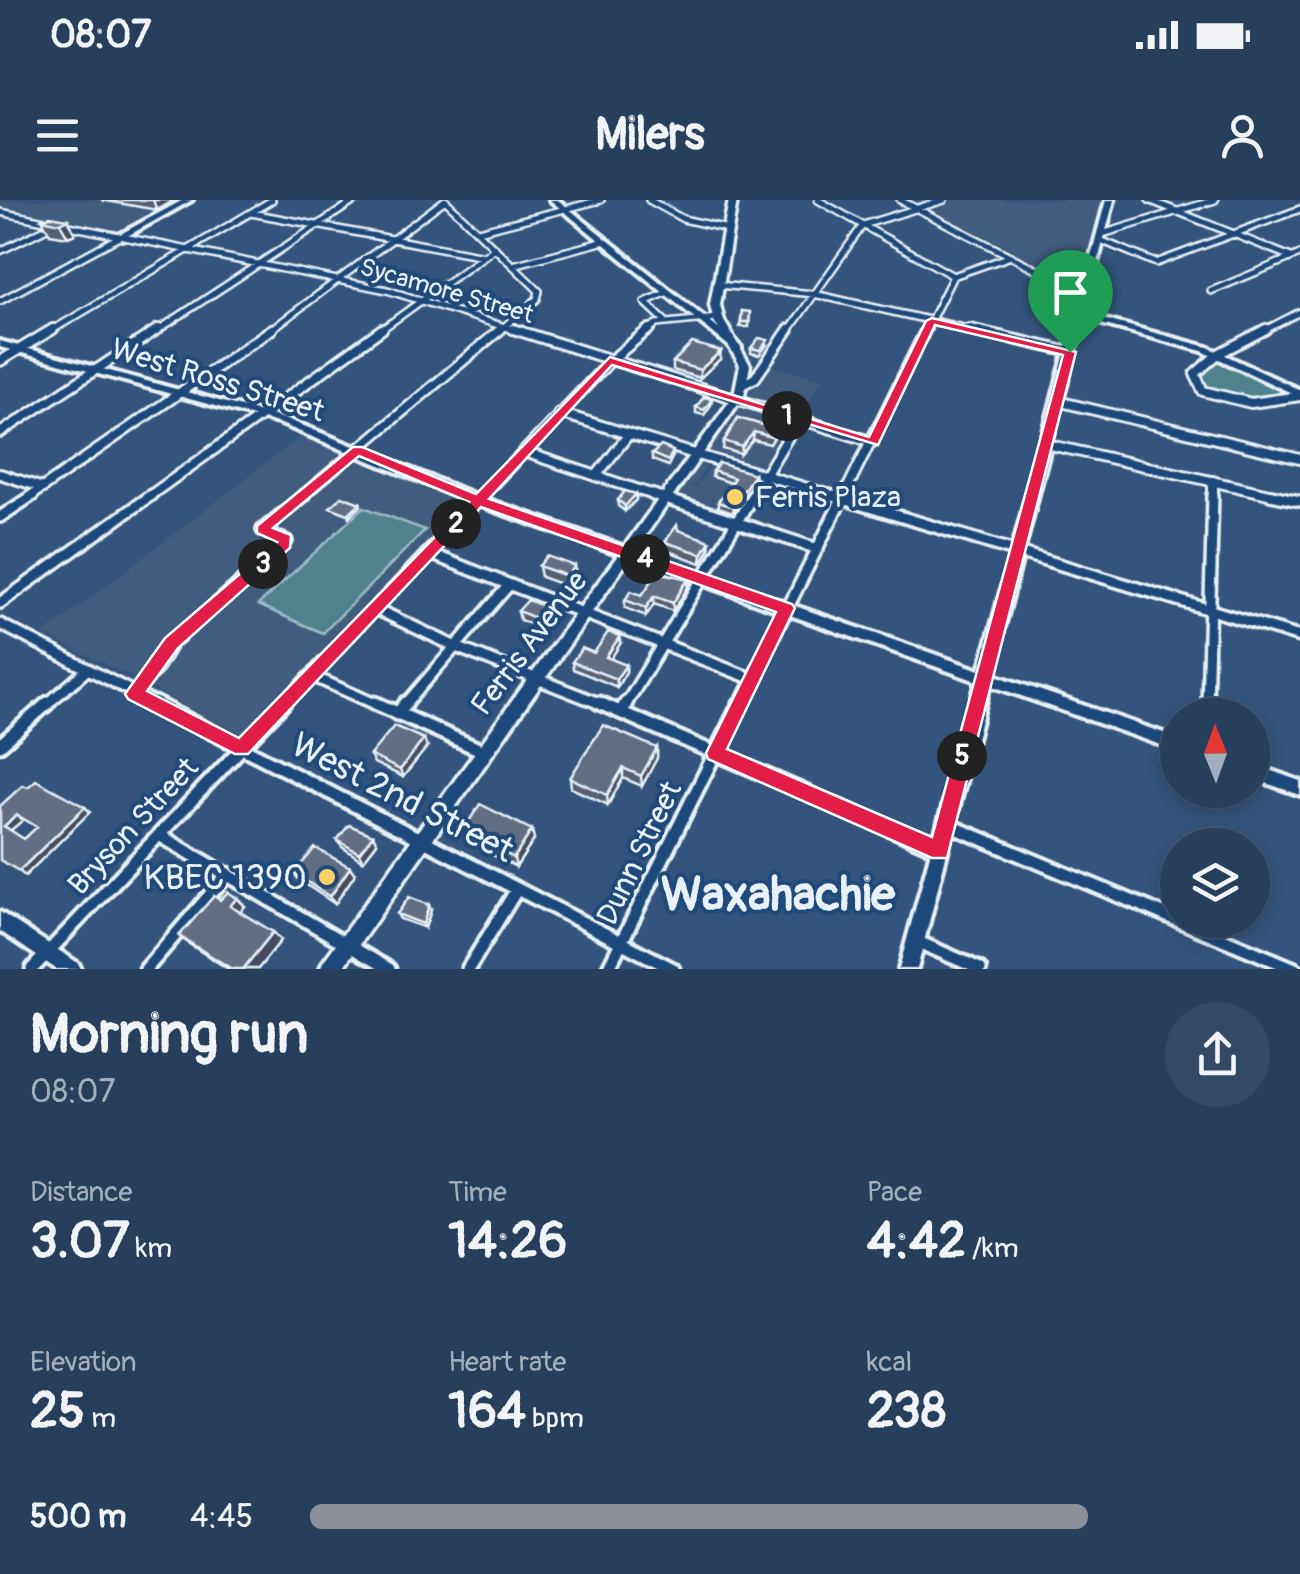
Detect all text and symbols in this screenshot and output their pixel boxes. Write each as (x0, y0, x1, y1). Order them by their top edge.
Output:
text: 08:07 (50, 11, 151, 59)
text: Milers (595, 107, 705, 163)
icon: menu (30, 108, 85, 163)
icon: person (1215, 108, 1270, 163)
pin (1028, 250, 1113, 353)
street label: Sycamore Street (356, 252, 538, 331)
icon: arrive (1043, 265, 1098, 320)
street label: West Ross Street (107, 331, 330, 431)
pin: 1 (762, 391, 812, 441)
text: 1 (782, 398, 792, 433)
place label: Ferris Plaza (755, 479, 901, 516)
marker: Ferris Plaza (724, 486, 746, 508)
pin: 2 (431, 499, 481, 549)
text: 2 (448, 506, 464, 541)
pin: 4 (620, 534, 670, 584)
pin: 3 (238, 539, 288, 589)
text: 4 (637, 541, 653, 576)
text: 3 (255, 546, 271, 581)
street label: Ferris Avenue (463, 564, 596, 723)
north arrow (1160, 698, 1270, 808)
map controls (1160, 698, 1270, 938)
street label: West 2nd Street (284, 723, 522, 873)
pin: 5 (937, 731, 987, 781)
text: 5 (954, 738, 970, 773)
street label: Bryson Street (60, 749, 207, 903)
street label: Dunn Street (589, 775, 690, 931)
button: layers (1160, 828, 1270, 938)
place label: KBEC 1390 (144, 856, 307, 900)
district label: Waxahachie (661, 865, 896, 925)
marker: KBEC 1390 (316, 866, 338, 888)
text: Morning run (30, 1000, 308, 1069)
button: share (1165, 1002, 1270, 1107)
text: 08:07 (30, 1072, 115, 1112)
text: Distance (30, 1175, 132, 1210)
text: Time (448, 1175, 507, 1210)
text: Pace (867, 1175, 922, 1210)
text: 3.07 (30, 1210, 129, 1273)
text: 14:26 (448, 1210, 567, 1273)
text: 4:42 (867, 1210, 966, 1273)
text: km (129, 1231, 172, 1266)
text: /km (966, 1231, 1019, 1266)
text: Elevation (30, 1345, 137, 1380)
text: Heart rate (448, 1345, 566, 1380)
text: kcal (867, 1345, 912, 1380)
text: 25 (30, 1380, 85, 1443)
text: 164 (448, 1380, 526, 1443)
text: 238 (867, 1380, 946, 1443)
text: m (85, 1401, 116, 1436)
text: bpm (526, 1401, 584, 1436)
text: 500 m (30, 1497, 126, 1537)
text: 4:45 (190, 1497, 253, 1537)

